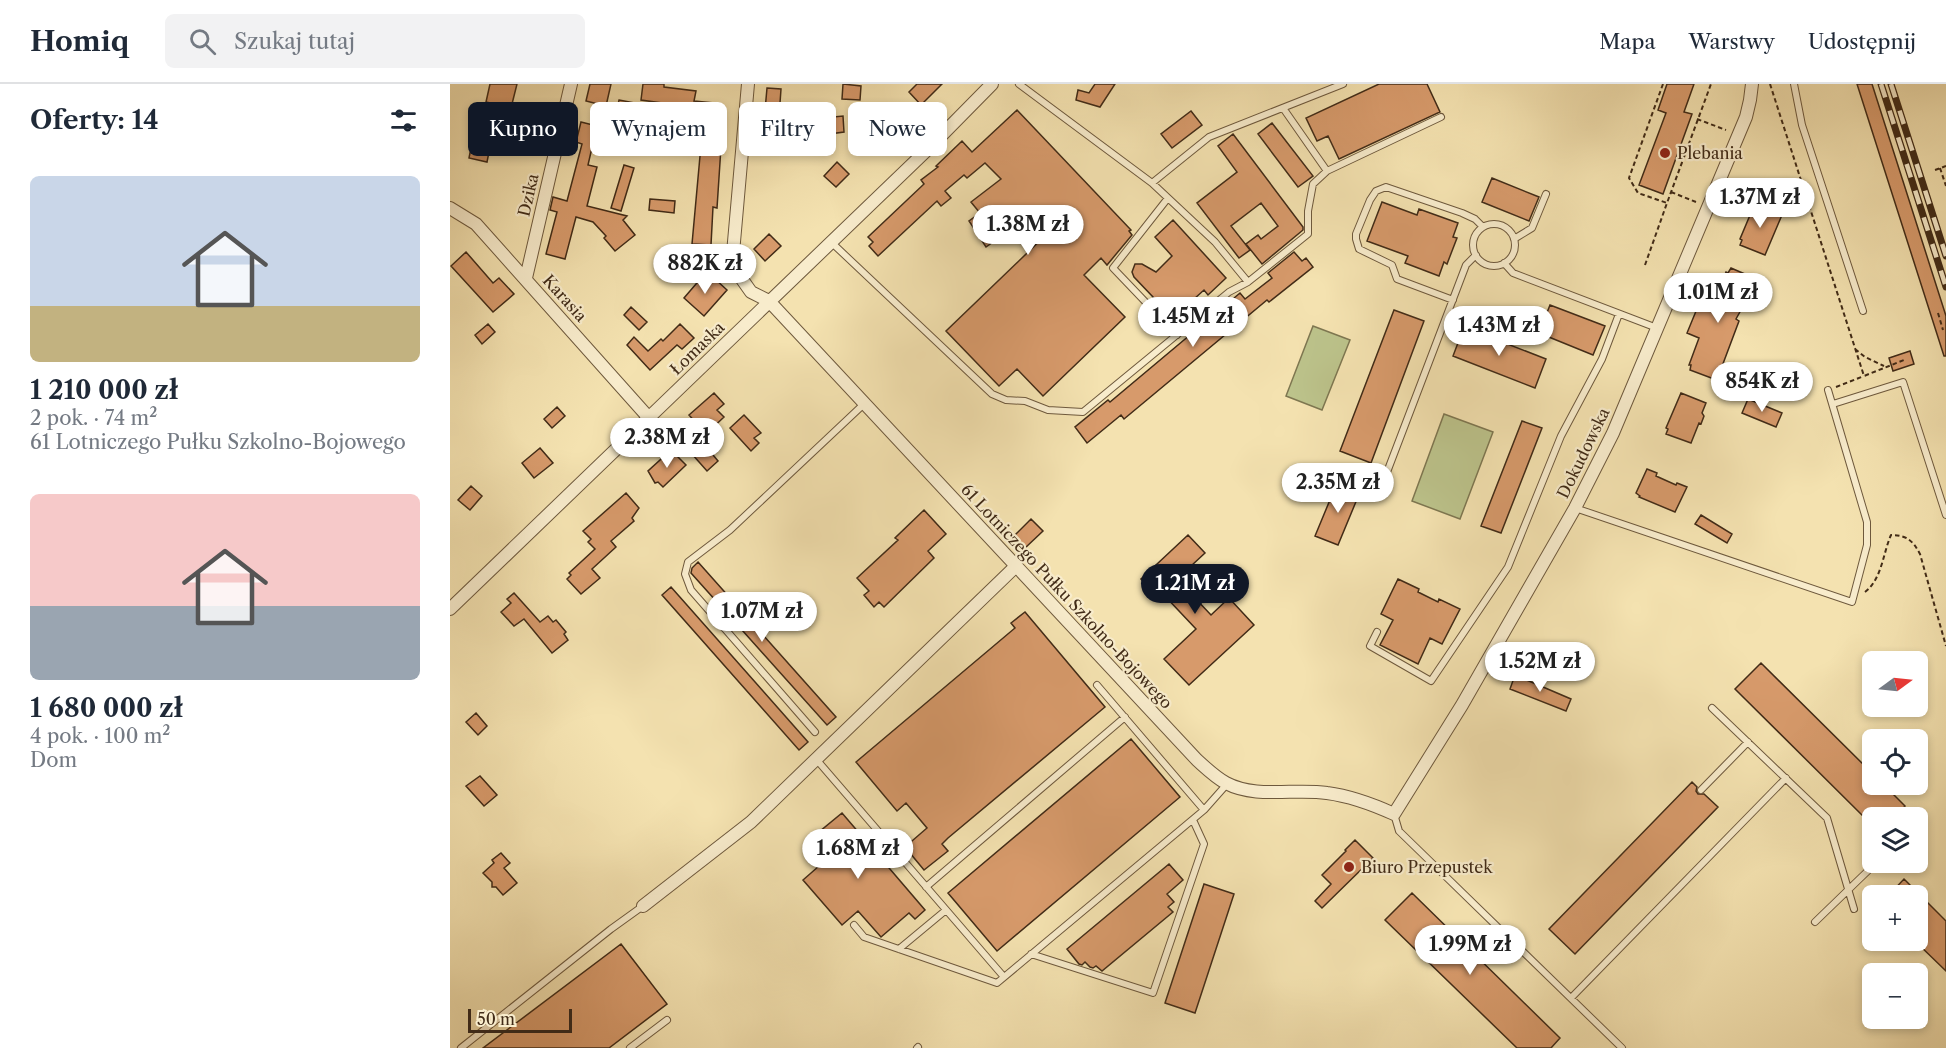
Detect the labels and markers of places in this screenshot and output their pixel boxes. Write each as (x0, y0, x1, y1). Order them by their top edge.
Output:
place label: Plebania (1677, 143, 1743, 163)
marker: Plebania (1658, 146, 1672, 160)
pin: 1.37M zł (1698, 178, 1822, 229)
pin: 1.38M zł (966, 205, 1090, 256)
pin: 882K zł (650, 244, 760, 295)
pin: 1.01M zł (1656, 273, 1780, 324)
pin: 1.45M zł (1131, 297, 1255, 348)
pin: 1.43M zł (1437, 306, 1561, 357)
pin: 854K zł (1707, 362, 1817, 413)
pin: 2.38M zł (605, 418, 729, 469)
pin: 2.35M zł (1276, 463, 1400, 514)
pin: 1.21M zł (1133, 564, 1257, 615)
pin: 1.07M zł (700, 592, 824, 643)
pin: 1.52M zł (1478, 642, 1602, 693)
pin: 1.68M zł (796, 829, 920, 880)
place label: Biuro Przepustek (1361, 857, 1493, 877)
marker: Biuro Przepustek (1342, 860, 1356, 874)
pin: 1.99M zł (1408, 925, 1532, 976)

